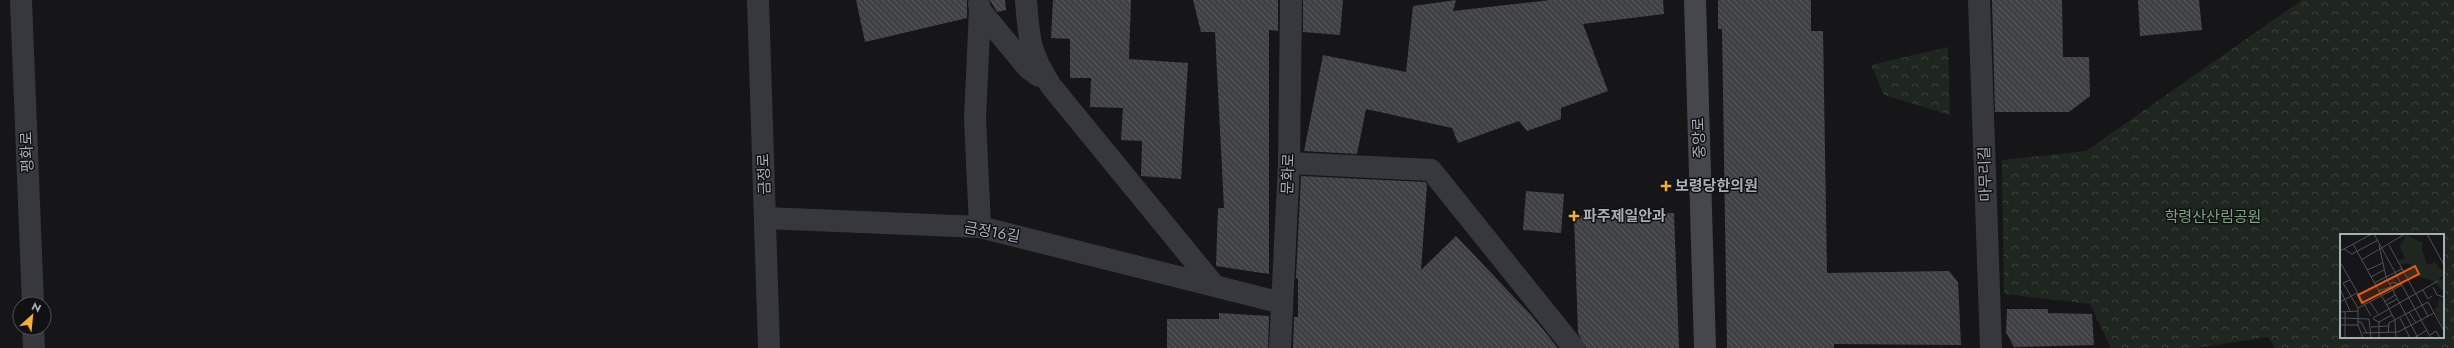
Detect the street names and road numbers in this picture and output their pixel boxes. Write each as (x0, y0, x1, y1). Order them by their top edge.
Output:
street label: 중앙로 (1687, 117, 1711, 159)
street label: 평화로 (15, 131, 39, 173)
street label: 마무리길 (1973, 146, 1997, 202)
street label: 금정로 (752, 153, 776, 195)
street label: 문화로 (1276, 153, 1300, 195)
street label: 금정16길 (962, 216, 1022, 248)

